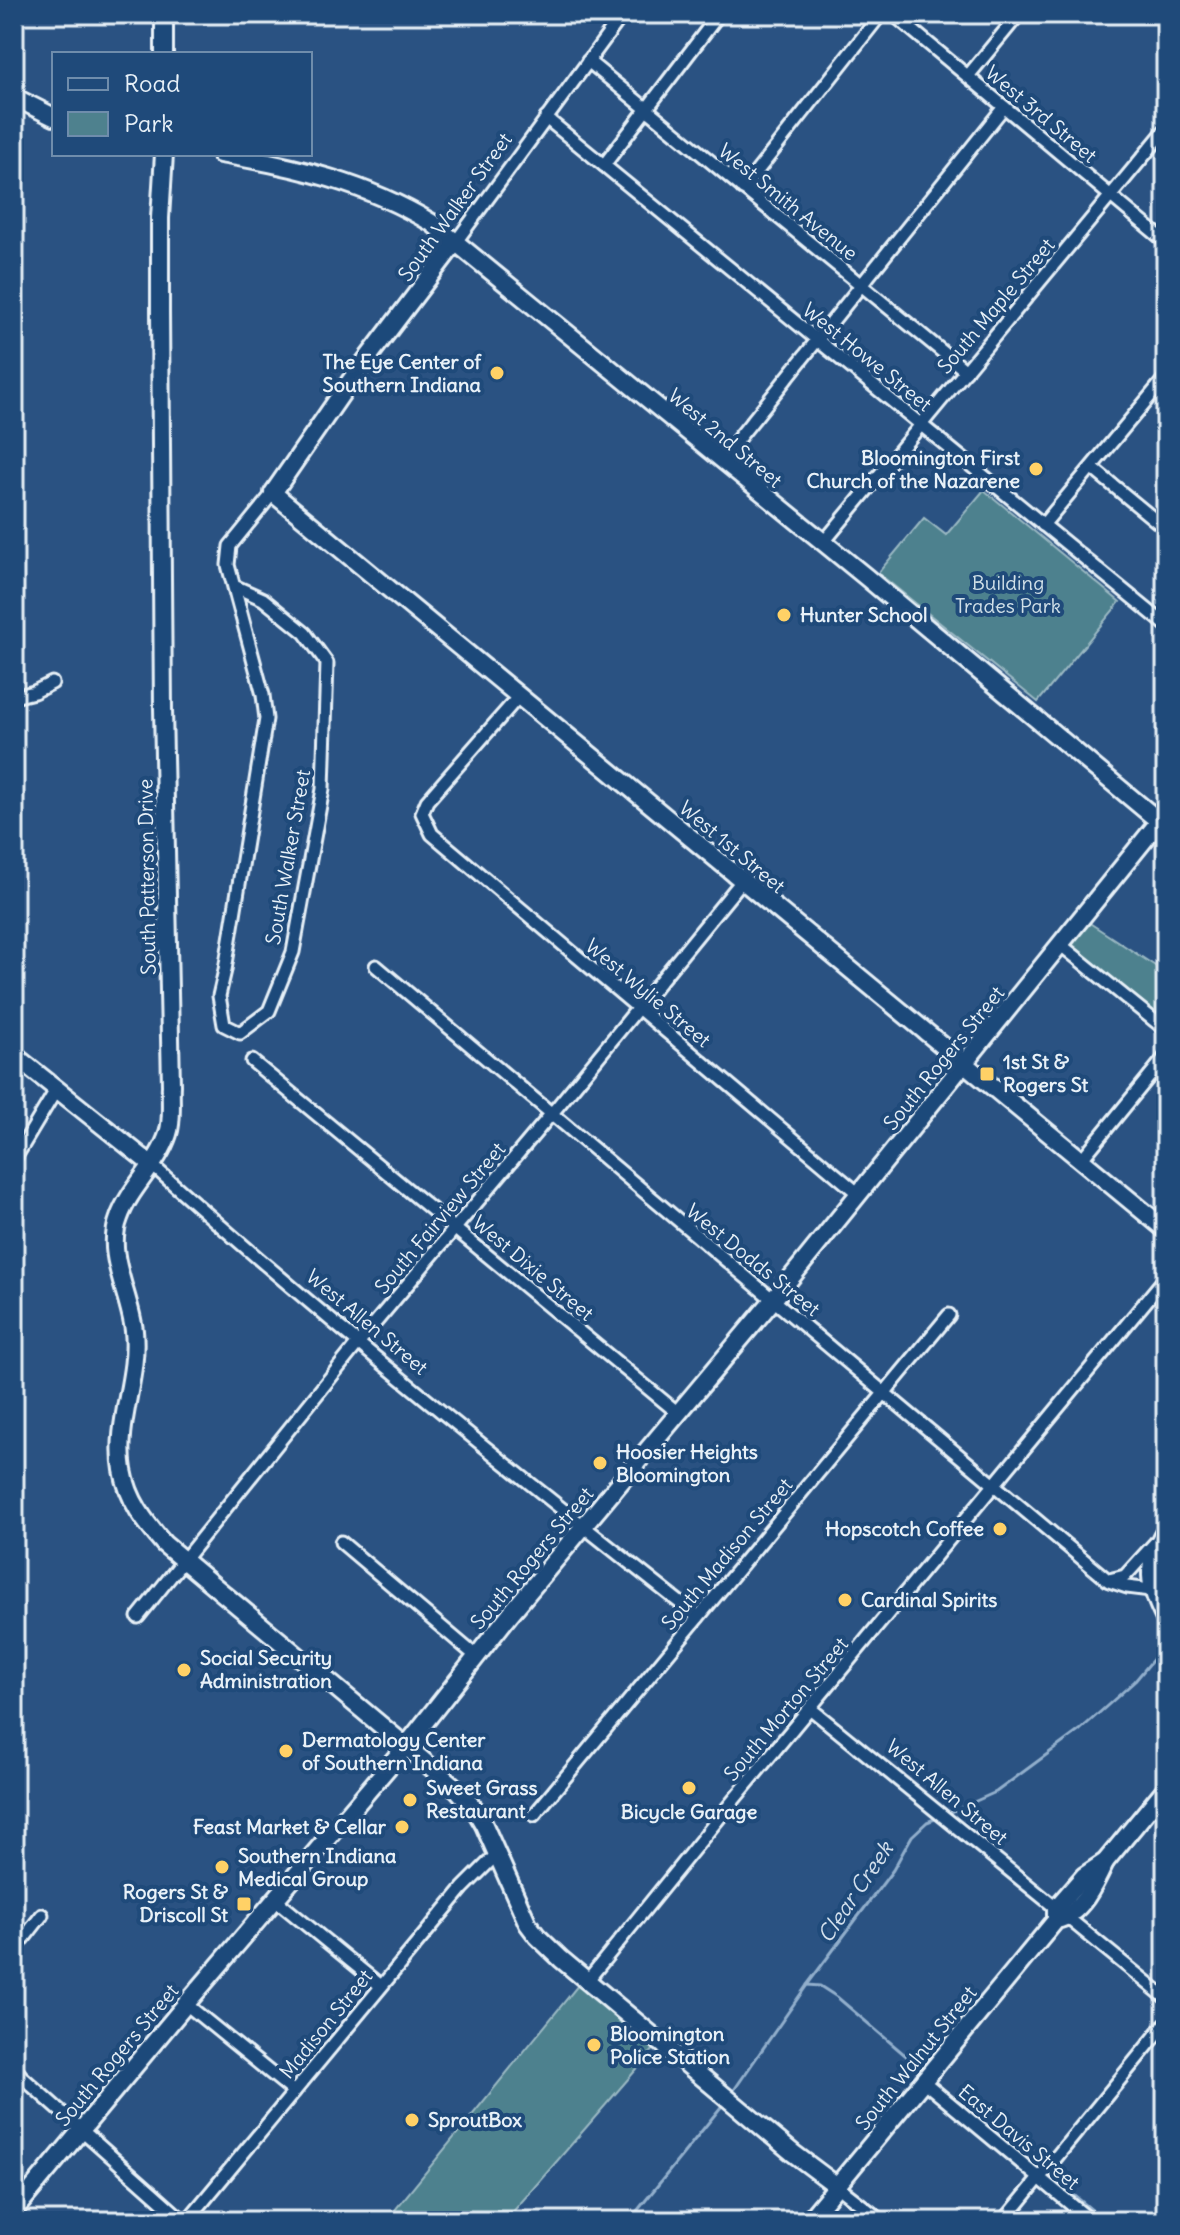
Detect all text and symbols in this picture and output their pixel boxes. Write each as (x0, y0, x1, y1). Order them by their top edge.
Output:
legend (52, 52, 312, 156)
street label: West 3rd Street (980, 60, 1102, 168)
text: Road (124, 68, 180, 98)
text: Park (124, 108, 174, 138)
street label: South Walker Street (392, 127, 517, 286)
street label: West Smith Avenue (714, 138, 863, 265)
street label: South Maple Street (932, 233, 1060, 379)
street label: West Howe Street (798, 297, 937, 417)
place label: The Eye Center of Southern Indiana (322, 349, 482, 397)
marker: The Eye Center of Southern Indiana (488, 364, 506, 382)
street label: West 2nd Street (663, 383, 788, 493)
place label: Bloomington First Church of the Nazarene (806, 445, 1020, 493)
marker: Bloomington First Church of the Nazarene (1027, 460, 1045, 478)
park label: Building Trades Park (955, 570, 1061, 618)
place label: Hunter School (800, 602, 927, 627)
marker: Hunter School (775, 606, 793, 624)
street label: South Walker Street (260, 767, 315, 947)
street label: South Patterson Drive (132, 779, 161, 975)
street label: West 1st Street (674, 795, 791, 898)
street label: West Wylie Street (581, 933, 716, 1052)
street label: South Rogers Street (878, 980, 1010, 1135)
place label: 1st St & Rogers St (1003, 1049, 1089, 1097)
marker: 1st St & Rogers St (978, 1065, 996, 1083)
street label: South Fairview Street (369, 1137, 511, 1299)
street label: West Dodds Street (681, 1198, 825, 1321)
street label: West Dixie Street (468, 1210, 599, 1326)
street label: West Allen Street (301, 1263, 433, 1380)
place label: Hoosier Heights Bloomington (616, 1439, 758, 1487)
marker: Hoosier Heights Bloomington (591, 1454, 609, 1472)
street label: South Madison Street (656, 1472, 798, 1635)
street label: South Rogers Street (465, 1481, 599, 1634)
place label: Hopscotch Coffee (825, 1516, 984, 1541)
marker: Hopscotch Coffee (991, 1520, 1009, 1538)
place label: Cardinal Spirits (861, 1587, 997, 1612)
marker: Cardinal Spirits (836, 1591, 854, 1609)
street label: South Morton Street (718, 1631, 853, 1786)
place label: Social Security Administration (200, 1645, 332, 1693)
marker: Social Security Administration (175, 1661, 193, 1679)
place label: Dermatology Center of Southern Indiana (302, 1727, 486, 1775)
street label: West Allen Street (881, 1733, 1013, 1850)
marker: Dermatology Center of Southern Indiana (277, 1742, 295, 1760)
place label: Sweet Grass Restaurant (426, 1775, 538, 1823)
marker: Bicycle Garage (680, 1779, 698, 1797)
marker: Sweet Grass Restaurant (401, 1791, 419, 1809)
place label: Bicycle Garage (621, 1799, 757, 1824)
place label: Feast Market & Cellar (193, 1814, 387, 1839)
marker: Feast Market & Cellar (393, 1818, 411, 1836)
water label: Clear Creek (811, 1835, 900, 1948)
place label: Southern Indiana Medical Group (238, 1843, 397, 1891)
marker: Southern Indiana Medical Group (213, 1858, 231, 1876)
place label: Rogers St & Driscoll St (123, 1879, 229, 1927)
marker: Rogers St & Driscoll St (235, 1895, 253, 1913)
street label: Madison Street (274, 1964, 378, 2084)
street label: South Rogers Street (50, 1978, 184, 2131)
street label: South Walnut Street (850, 1980, 982, 2135)
place label: Bloomington Police Station (610, 2021, 731, 2069)
marker: Bloomington Police Station (585, 2036, 603, 2054)
street label: East Davis Street (954, 2079, 1085, 2195)
place label: SproutBox (428, 2107, 522, 2132)
marker: SproutBox (403, 2111, 421, 2129)

